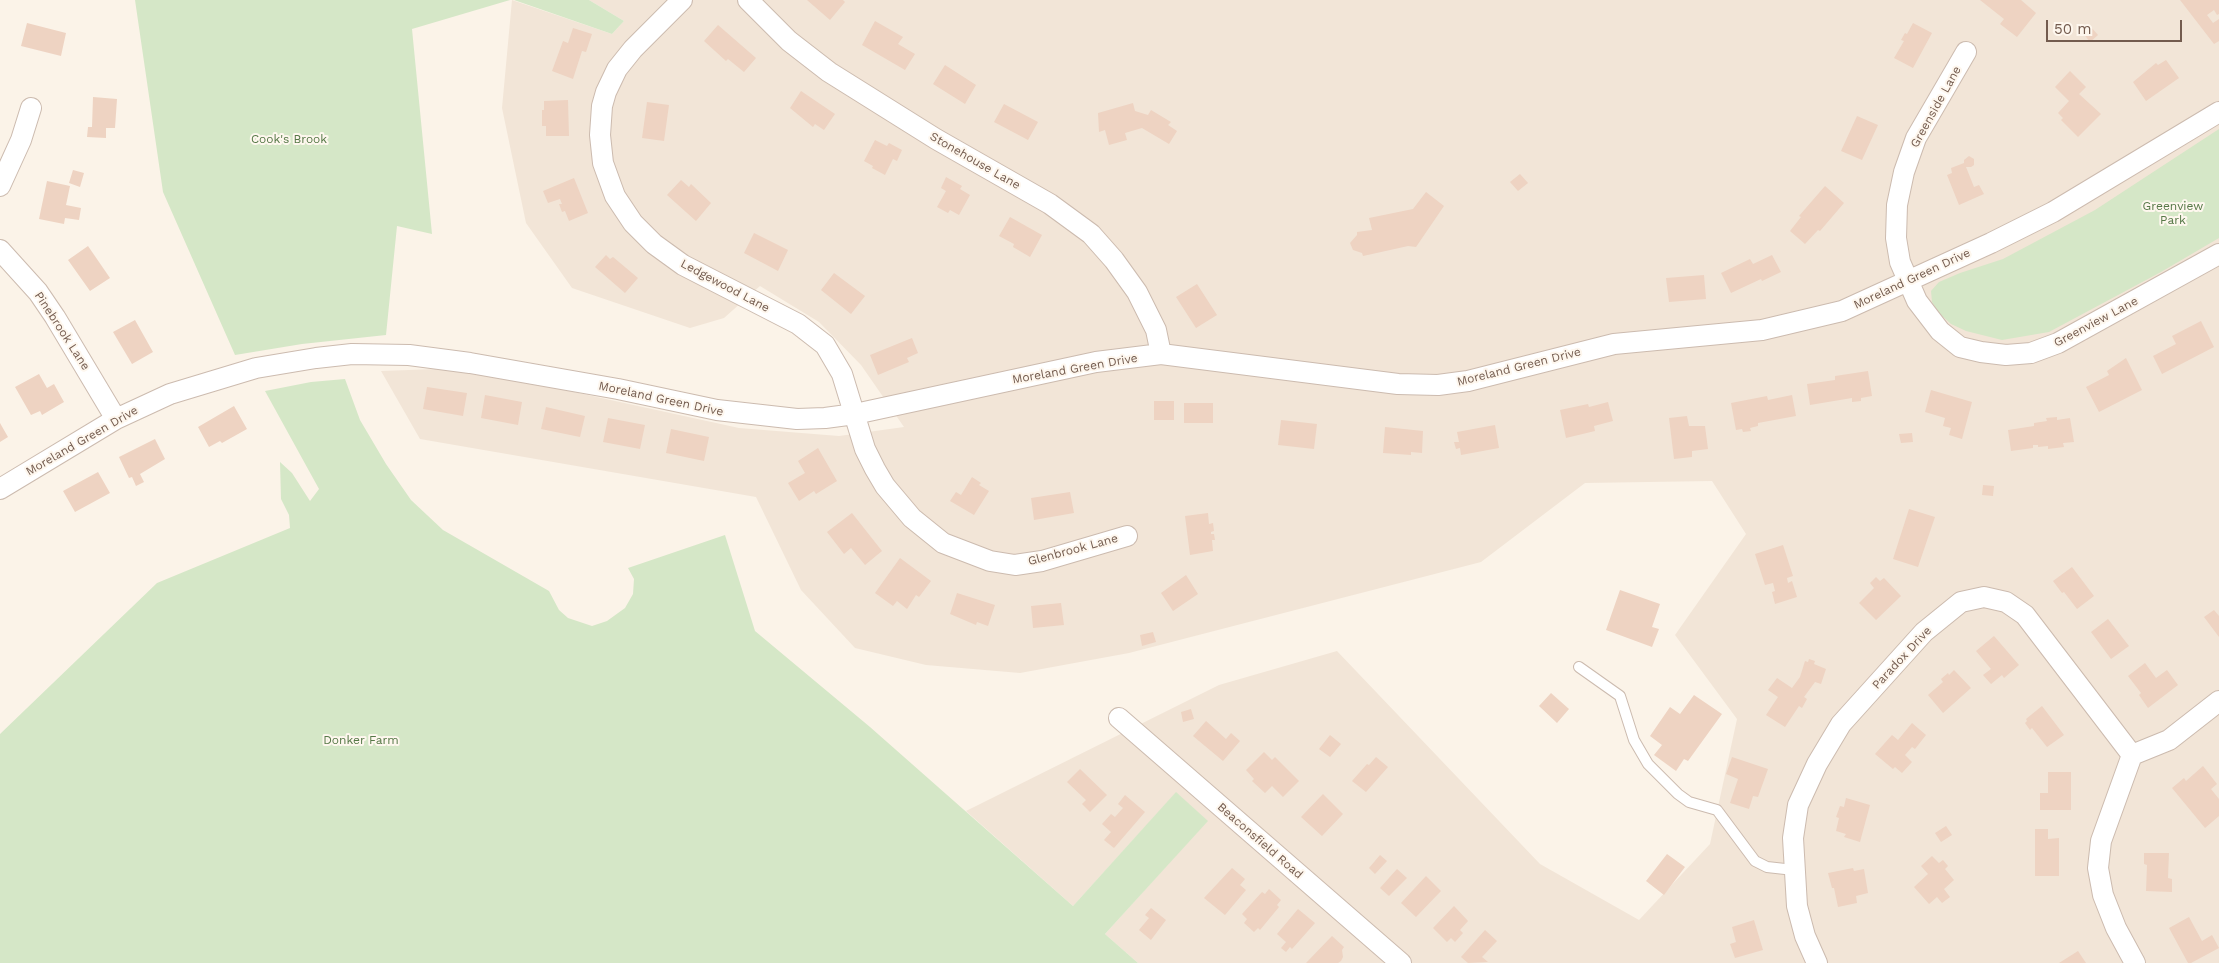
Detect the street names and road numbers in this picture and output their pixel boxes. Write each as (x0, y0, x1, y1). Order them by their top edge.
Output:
street label: Greenside Lane (1908, 64, 1964, 150)
street label: Stonehouse Lane (927, 129, 1023, 193)
street label: Moreland Green Drive (1851, 246, 1973, 312)
street label: Ledgewood Lane (678, 256, 772, 316)
street label: Pinebrook Lane (31, 289, 93, 373)
street label: Greenview Lane (2051, 294, 2141, 350)
street label: Moreland Green Drive (1456, 345, 1582, 389)
street label: Moreland Green Drive (1011, 351, 1139, 387)
street label: Moreland Green Drive (597, 379, 725, 419)
street label: Moreland Green Drive (23, 403, 141, 479)
street label: Glenbrook Lane (1026, 531, 1120, 569)
street label: Paradox Drive (1869, 624, 1935, 692)
street label: Beaconsfield Road (1214, 800, 1306, 882)

